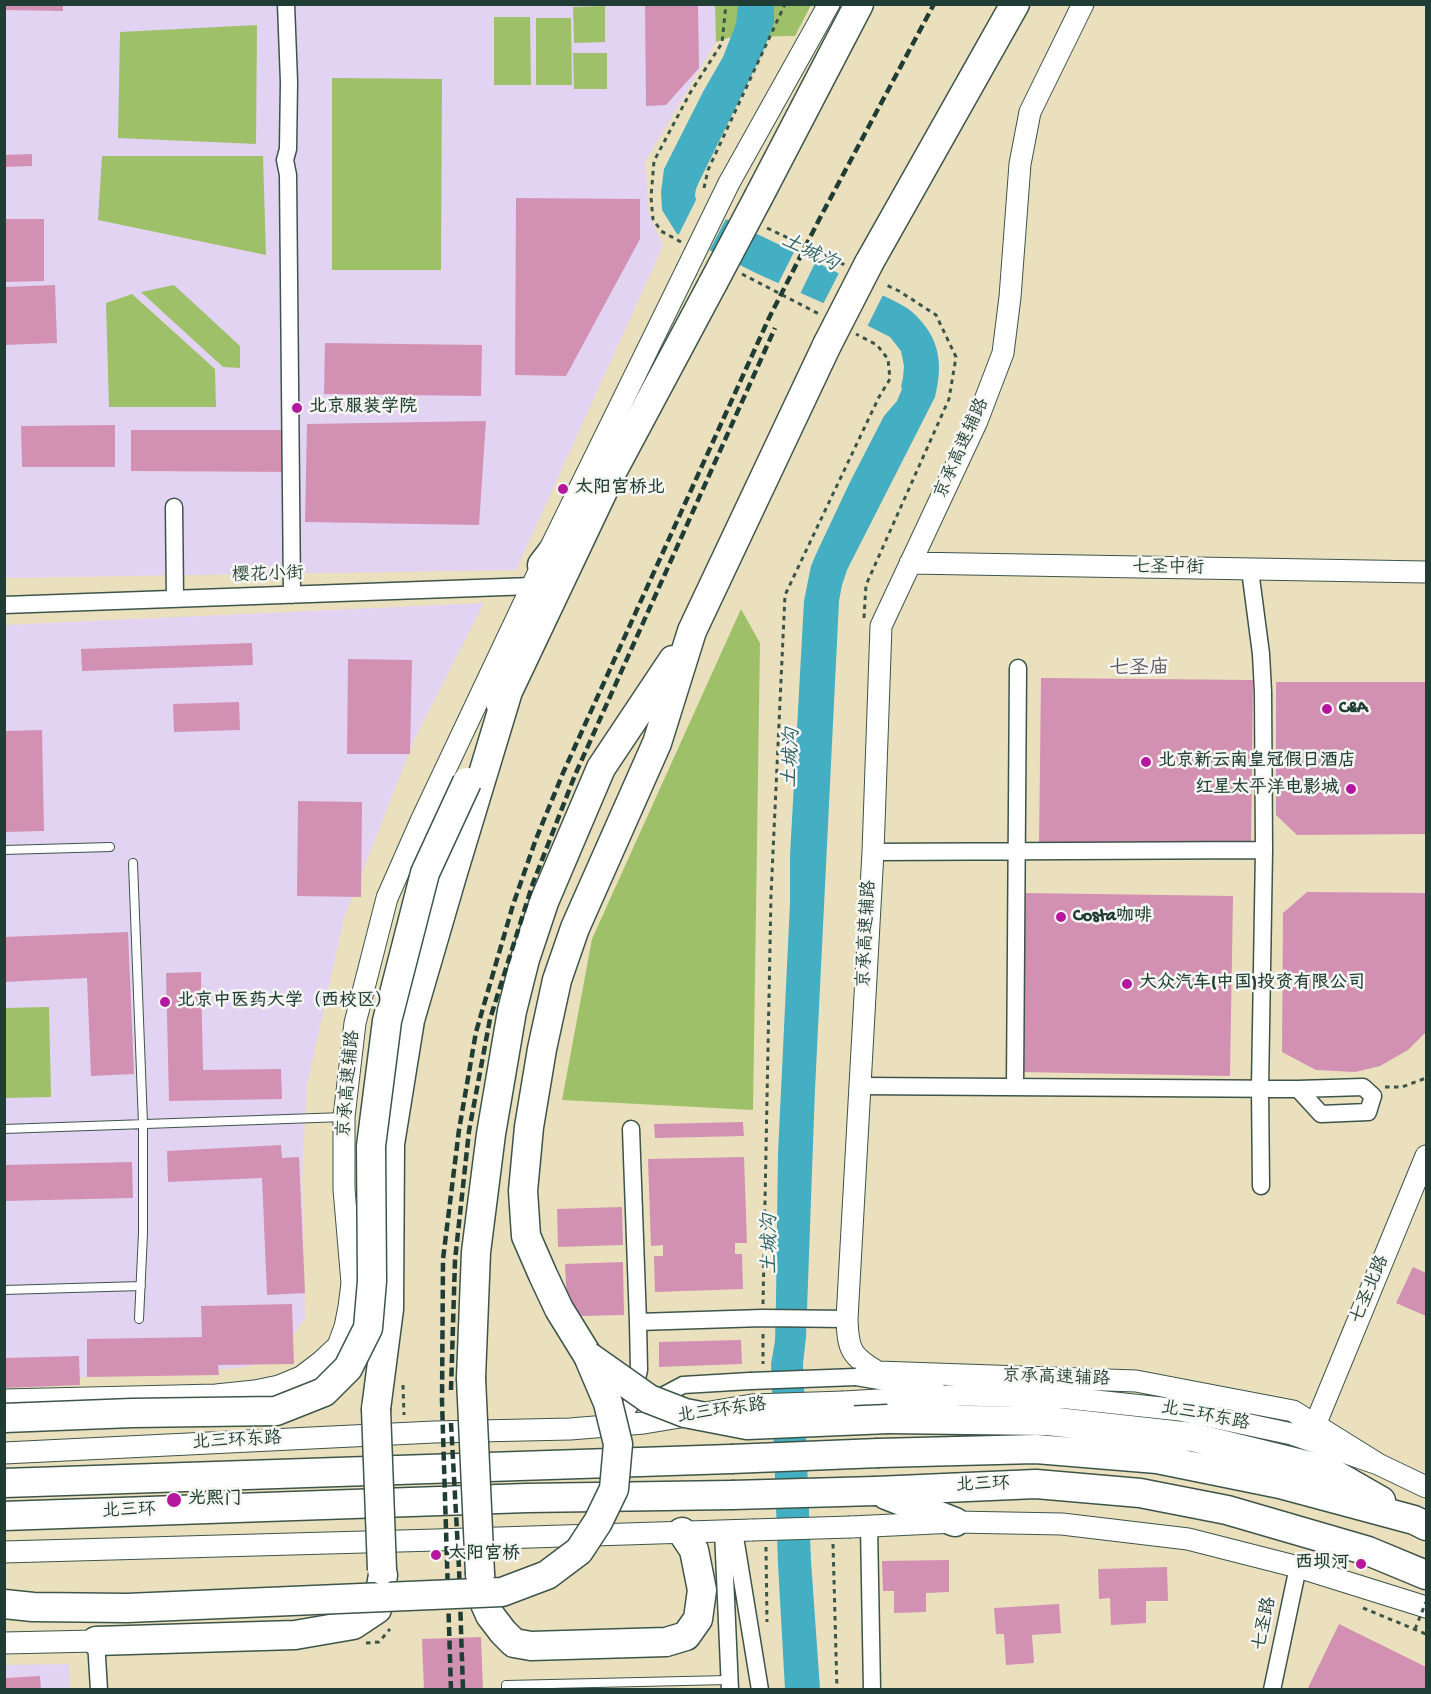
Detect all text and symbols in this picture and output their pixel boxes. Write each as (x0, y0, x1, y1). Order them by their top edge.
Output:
water label: 土城沟 (777, 230, 841, 278)
street label: 京承高速辅路 (931, 395, 995, 503)
place label: 北京服装学院 (309, 397, 417, 419)
marker: 北京服装学院 (290, 401, 304, 415)
place label: 太阳宫桥北 (575, 478, 665, 500)
marker: 太阳宫桥北 (556, 482, 570, 496)
street label: 七圣中街 (1132, 558, 1204, 580)
street label: 樱花小街 (232, 564, 304, 588)
district label: 七圣庙 (1109, 658, 1169, 682)
place label: C&A (1339, 698, 1368, 720)
marker: C&A (1320, 702, 1334, 716)
water label: 土城沟 (779, 727, 807, 789)
place label: 北京新云南皇冠假日酒店 (1158, 751, 1356, 773)
marker: 北京新云南皇冠假日酒店 (1139, 755, 1153, 769)
place label: 红星太平洋电影城 (1195, 778, 1339, 800)
marker: 红星太平洋电影城 (1344, 782, 1358, 796)
street label: 京承高速辅路 (854, 880, 882, 988)
place label: Costa咖啡 (1073, 906, 1152, 928)
marker: Costa咖啡 (1054, 910, 1068, 924)
place label: 大众汽车(中国)投资有限公司 (1139, 973, 1365, 995)
marker: 大众汽车(中国)投资有限公司 (1120, 977, 1134, 991)
place label: 北京中医药大学（西校区） (177, 991, 393, 1013)
marker: 北京中医药大学（西校区） (158, 995, 172, 1009)
street label: 京承高速辅路 (335, 1029, 365, 1139)
water label: 土城沟 (760, 1214, 784, 1274)
street label: 七圣北路 (1347, 1253, 1395, 1327)
street label: 京承高速辅路 (1002, 1366, 1110, 1392)
street label: 北三环东路 (676, 1395, 768, 1429)
street label: 北三环东路 (1159, 1398, 1251, 1436)
street label: 北三环东路 (191, 1429, 283, 1455)
street label: 北三环 (956, 1474, 1010, 1498)
place label: 光熙门 (188, 1489, 242, 1511)
marker: 光熙门 (165, 1491, 183, 1509)
street label: 北三环 (102, 1500, 156, 1524)
place label: 太阳宫桥 (448, 1544, 520, 1566)
marker: 太阳宫桥 (429, 1548, 443, 1562)
place label: 西坝河 (1295, 1553, 1349, 1575)
marker: 西坝河 (1354, 1557, 1368, 1571)
street label: 七圣路 (1250, 1595, 1282, 1653)

